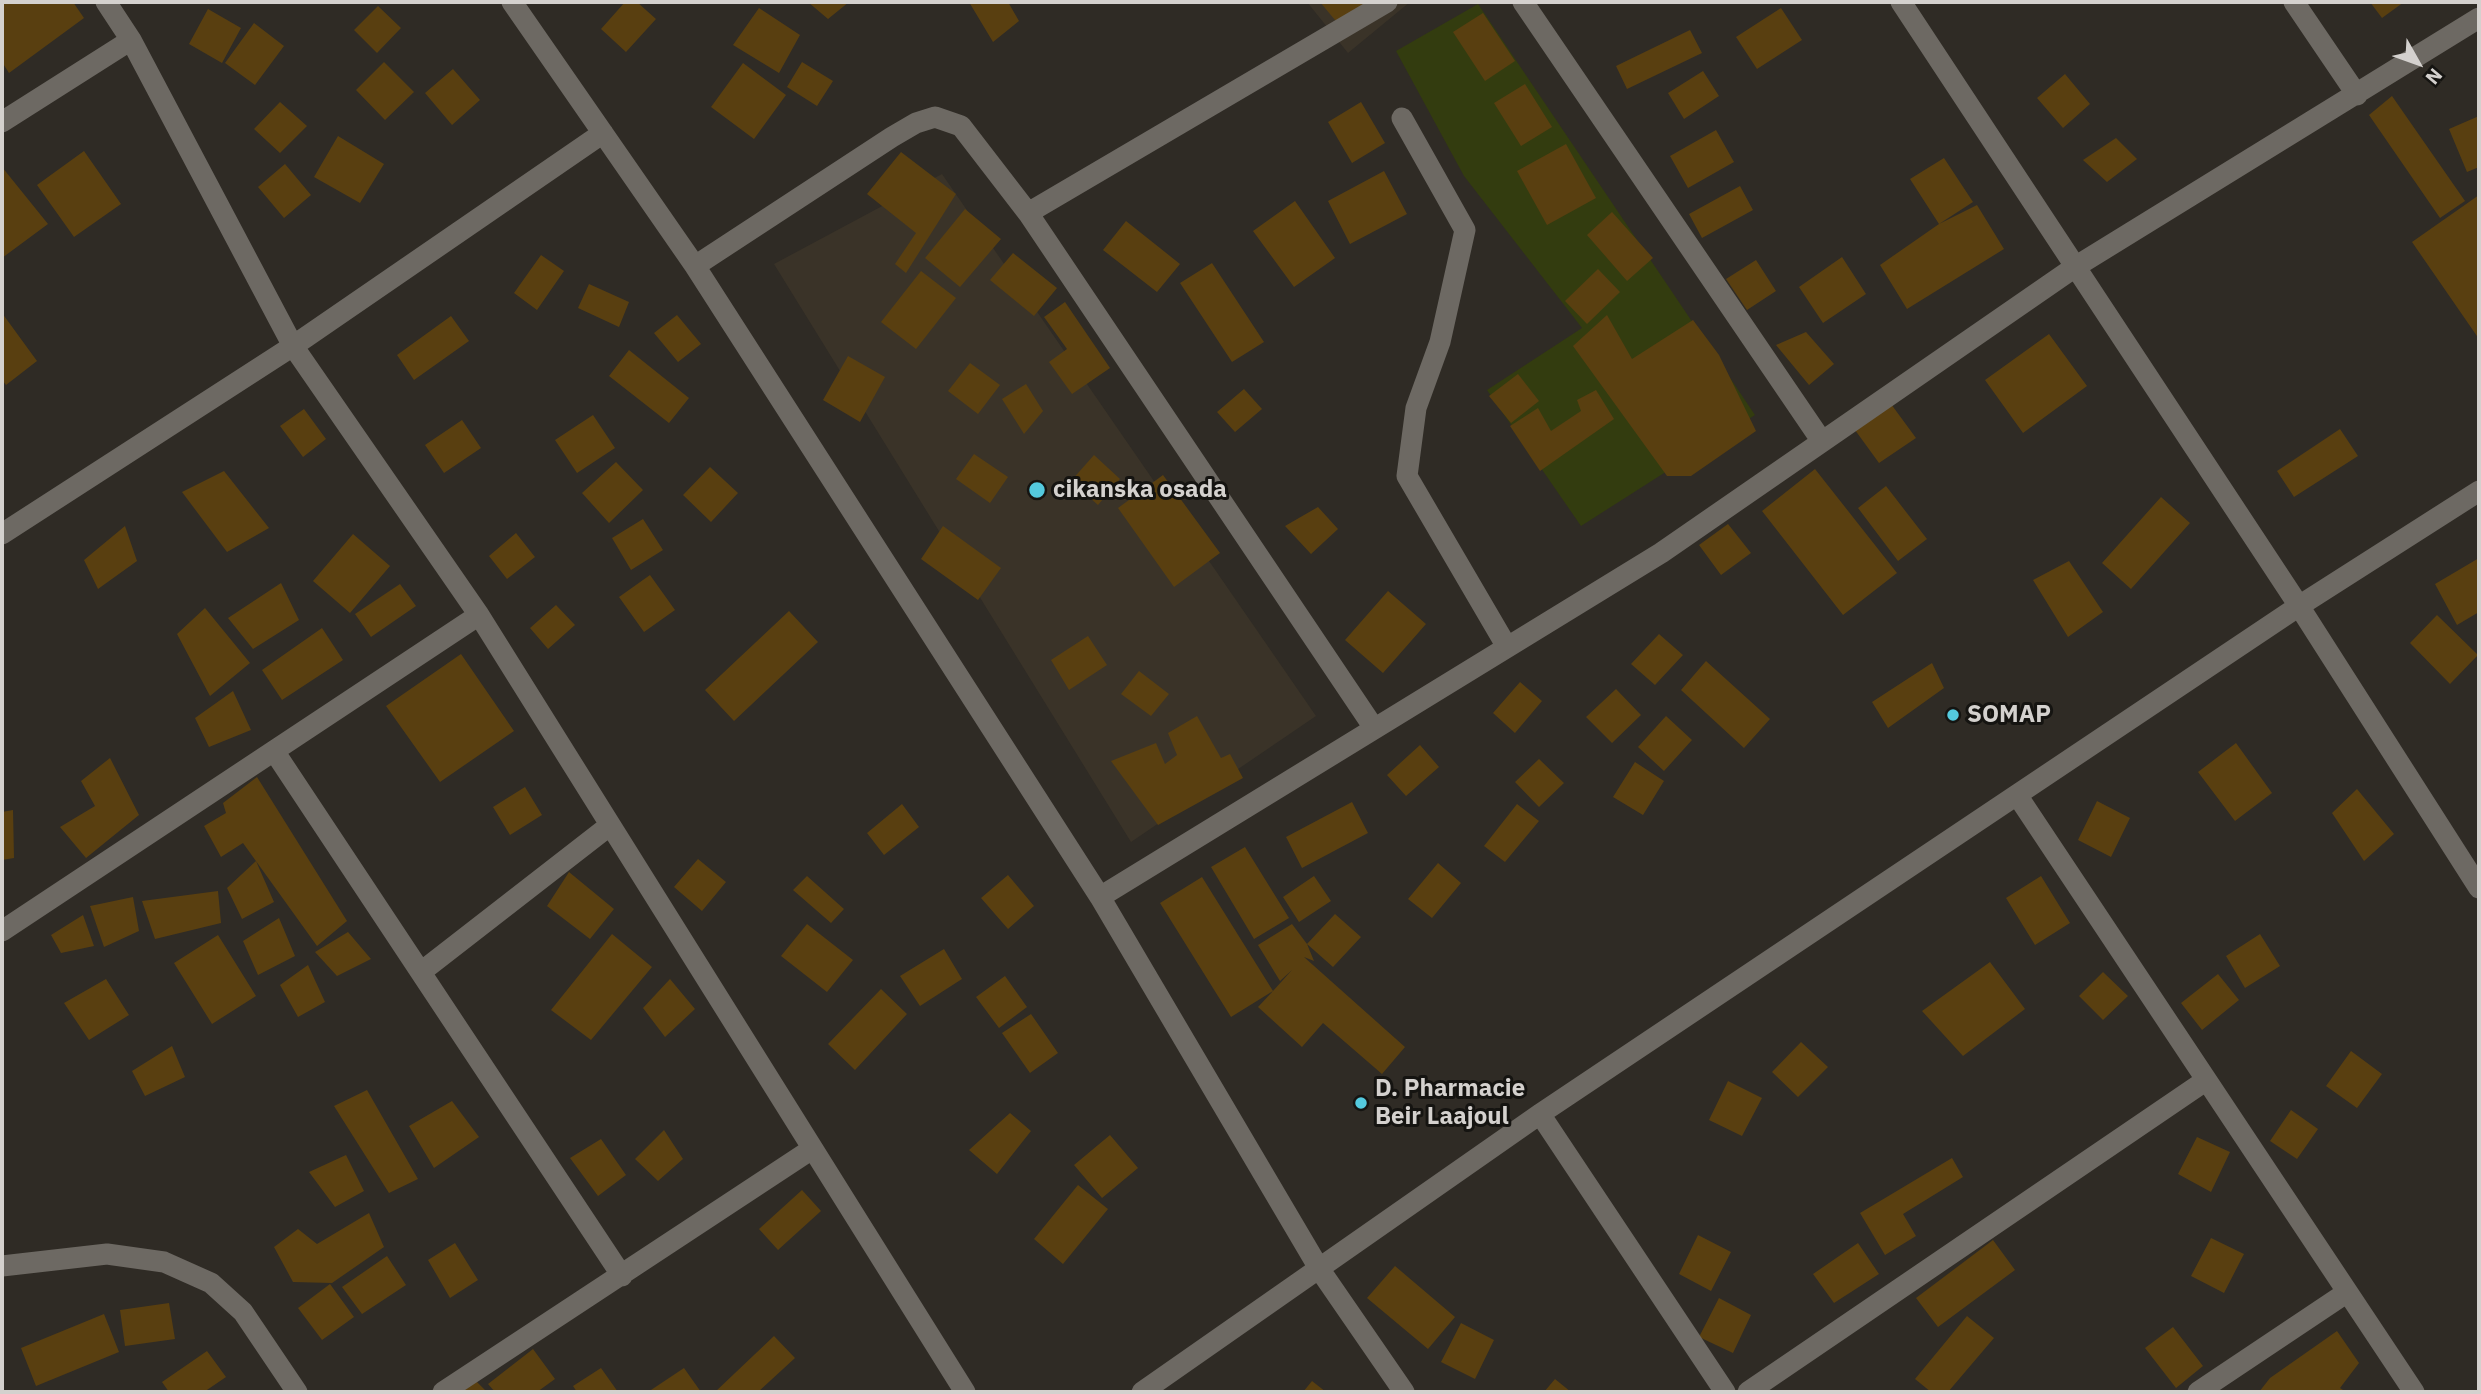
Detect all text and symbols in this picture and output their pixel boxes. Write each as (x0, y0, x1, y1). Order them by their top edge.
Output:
north arrow (2383, 28, 2453, 98)
text: N (2420, 64, 2448, 89)
place label: cikanska osada (1053, 476, 1227, 504)
marker: cikanska osada (1027, 480, 1047, 500)
place label: SOMAP (1967, 701, 2051, 729)
marker: SOMAP (1945, 707, 1961, 723)
place label: D. Pharmacie Beir Laajoul (1375, 1075, 1525, 1131)
marker: D. Pharmacie Beir Laajoul (1353, 1095, 1369, 1111)

